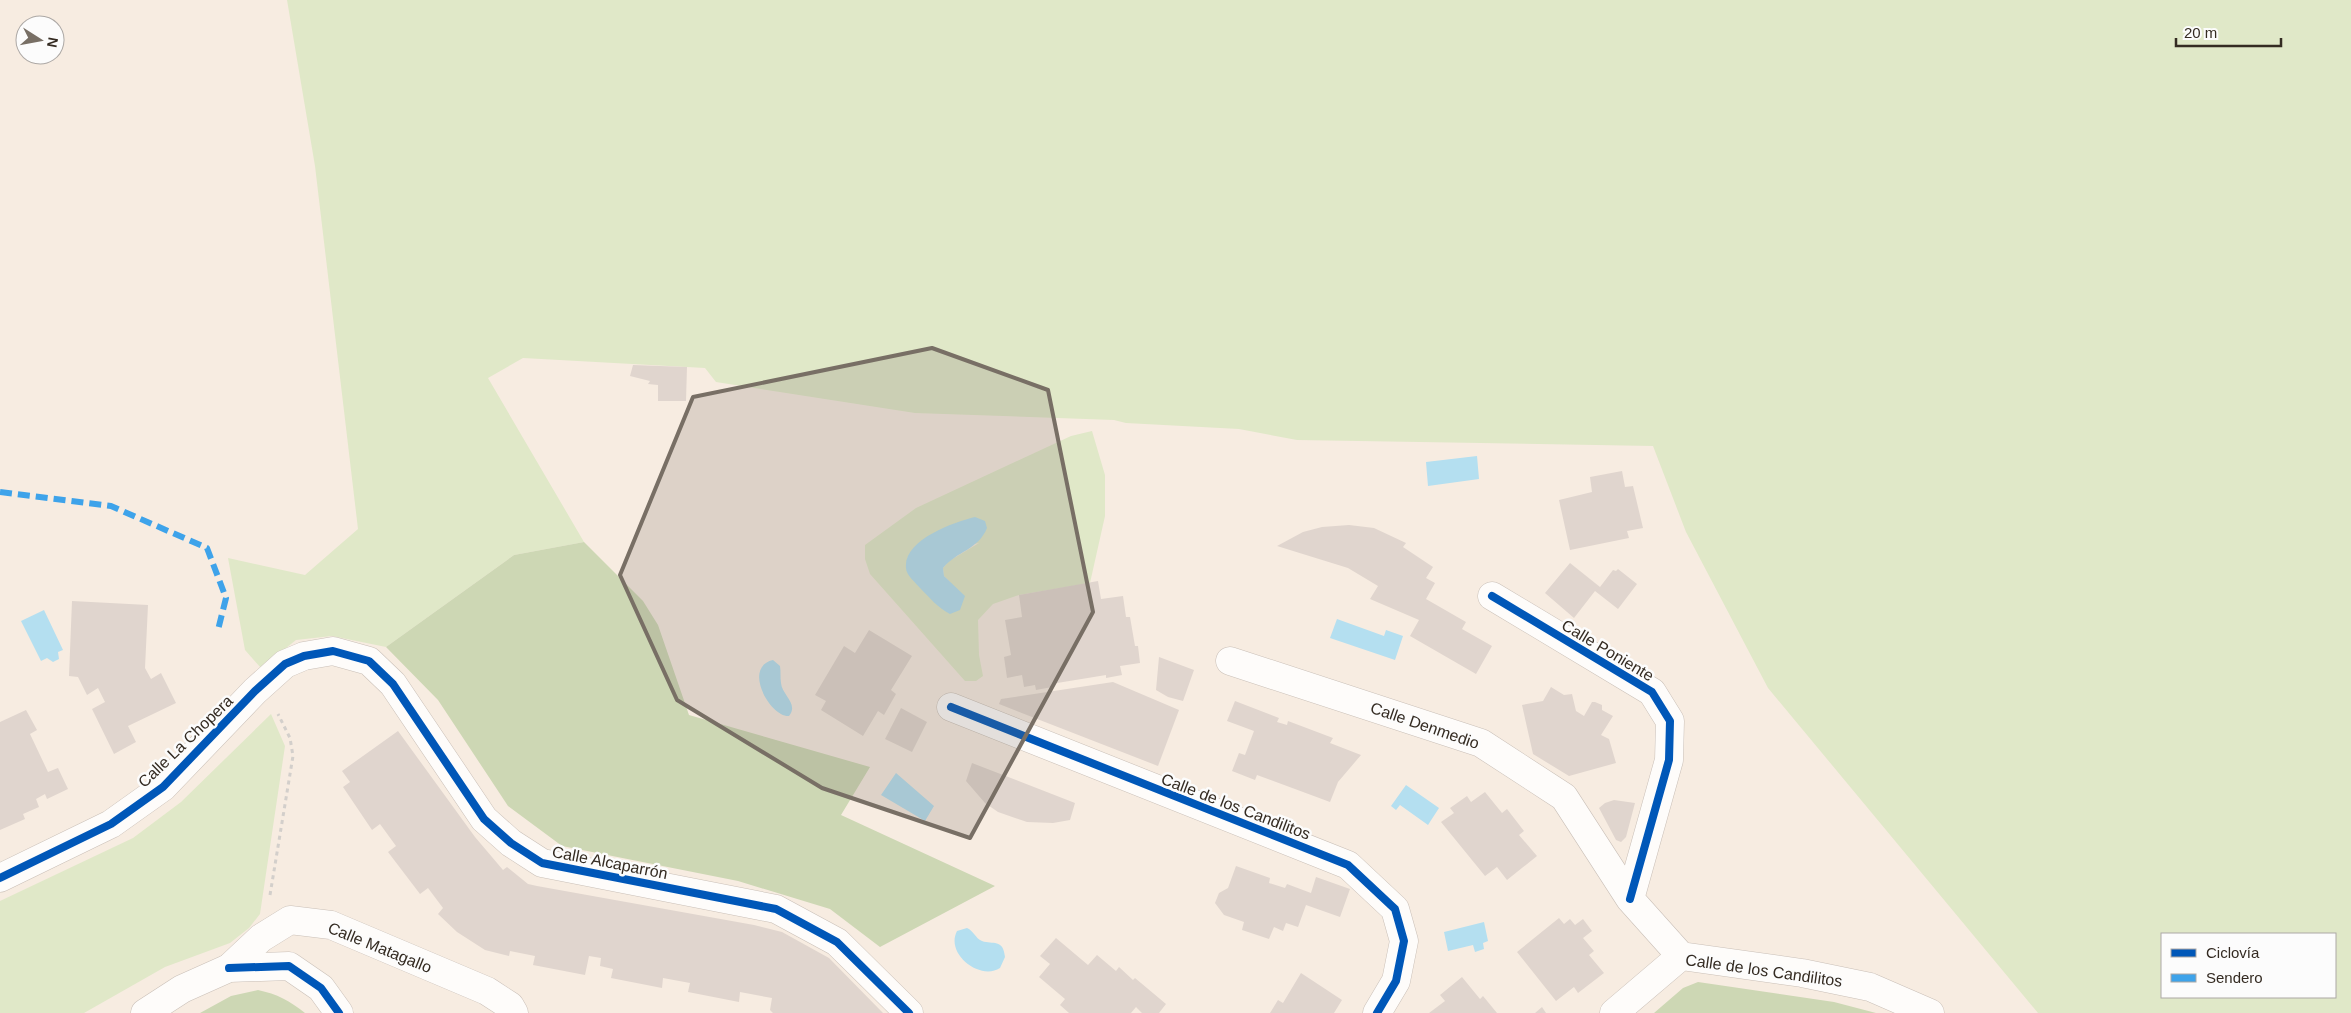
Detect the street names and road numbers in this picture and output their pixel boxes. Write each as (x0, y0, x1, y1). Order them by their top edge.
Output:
street label: Calle Poniente (1559, 616, 1657, 685)
street label: Calle La Chopera (135, 692, 236, 791)
street label: Calle Denmedio (1368, 699, 1482, 752)
street label: Calle de los Candilitos (1159, 770, 1313, 843)
street label: Calle Alcaparrón (551, 843, 669, 882)
street label: Calle Matagallo (326, 919, 434, 976)
street label: Calle de los Candilitos (1684, 951, 1843, 990)

